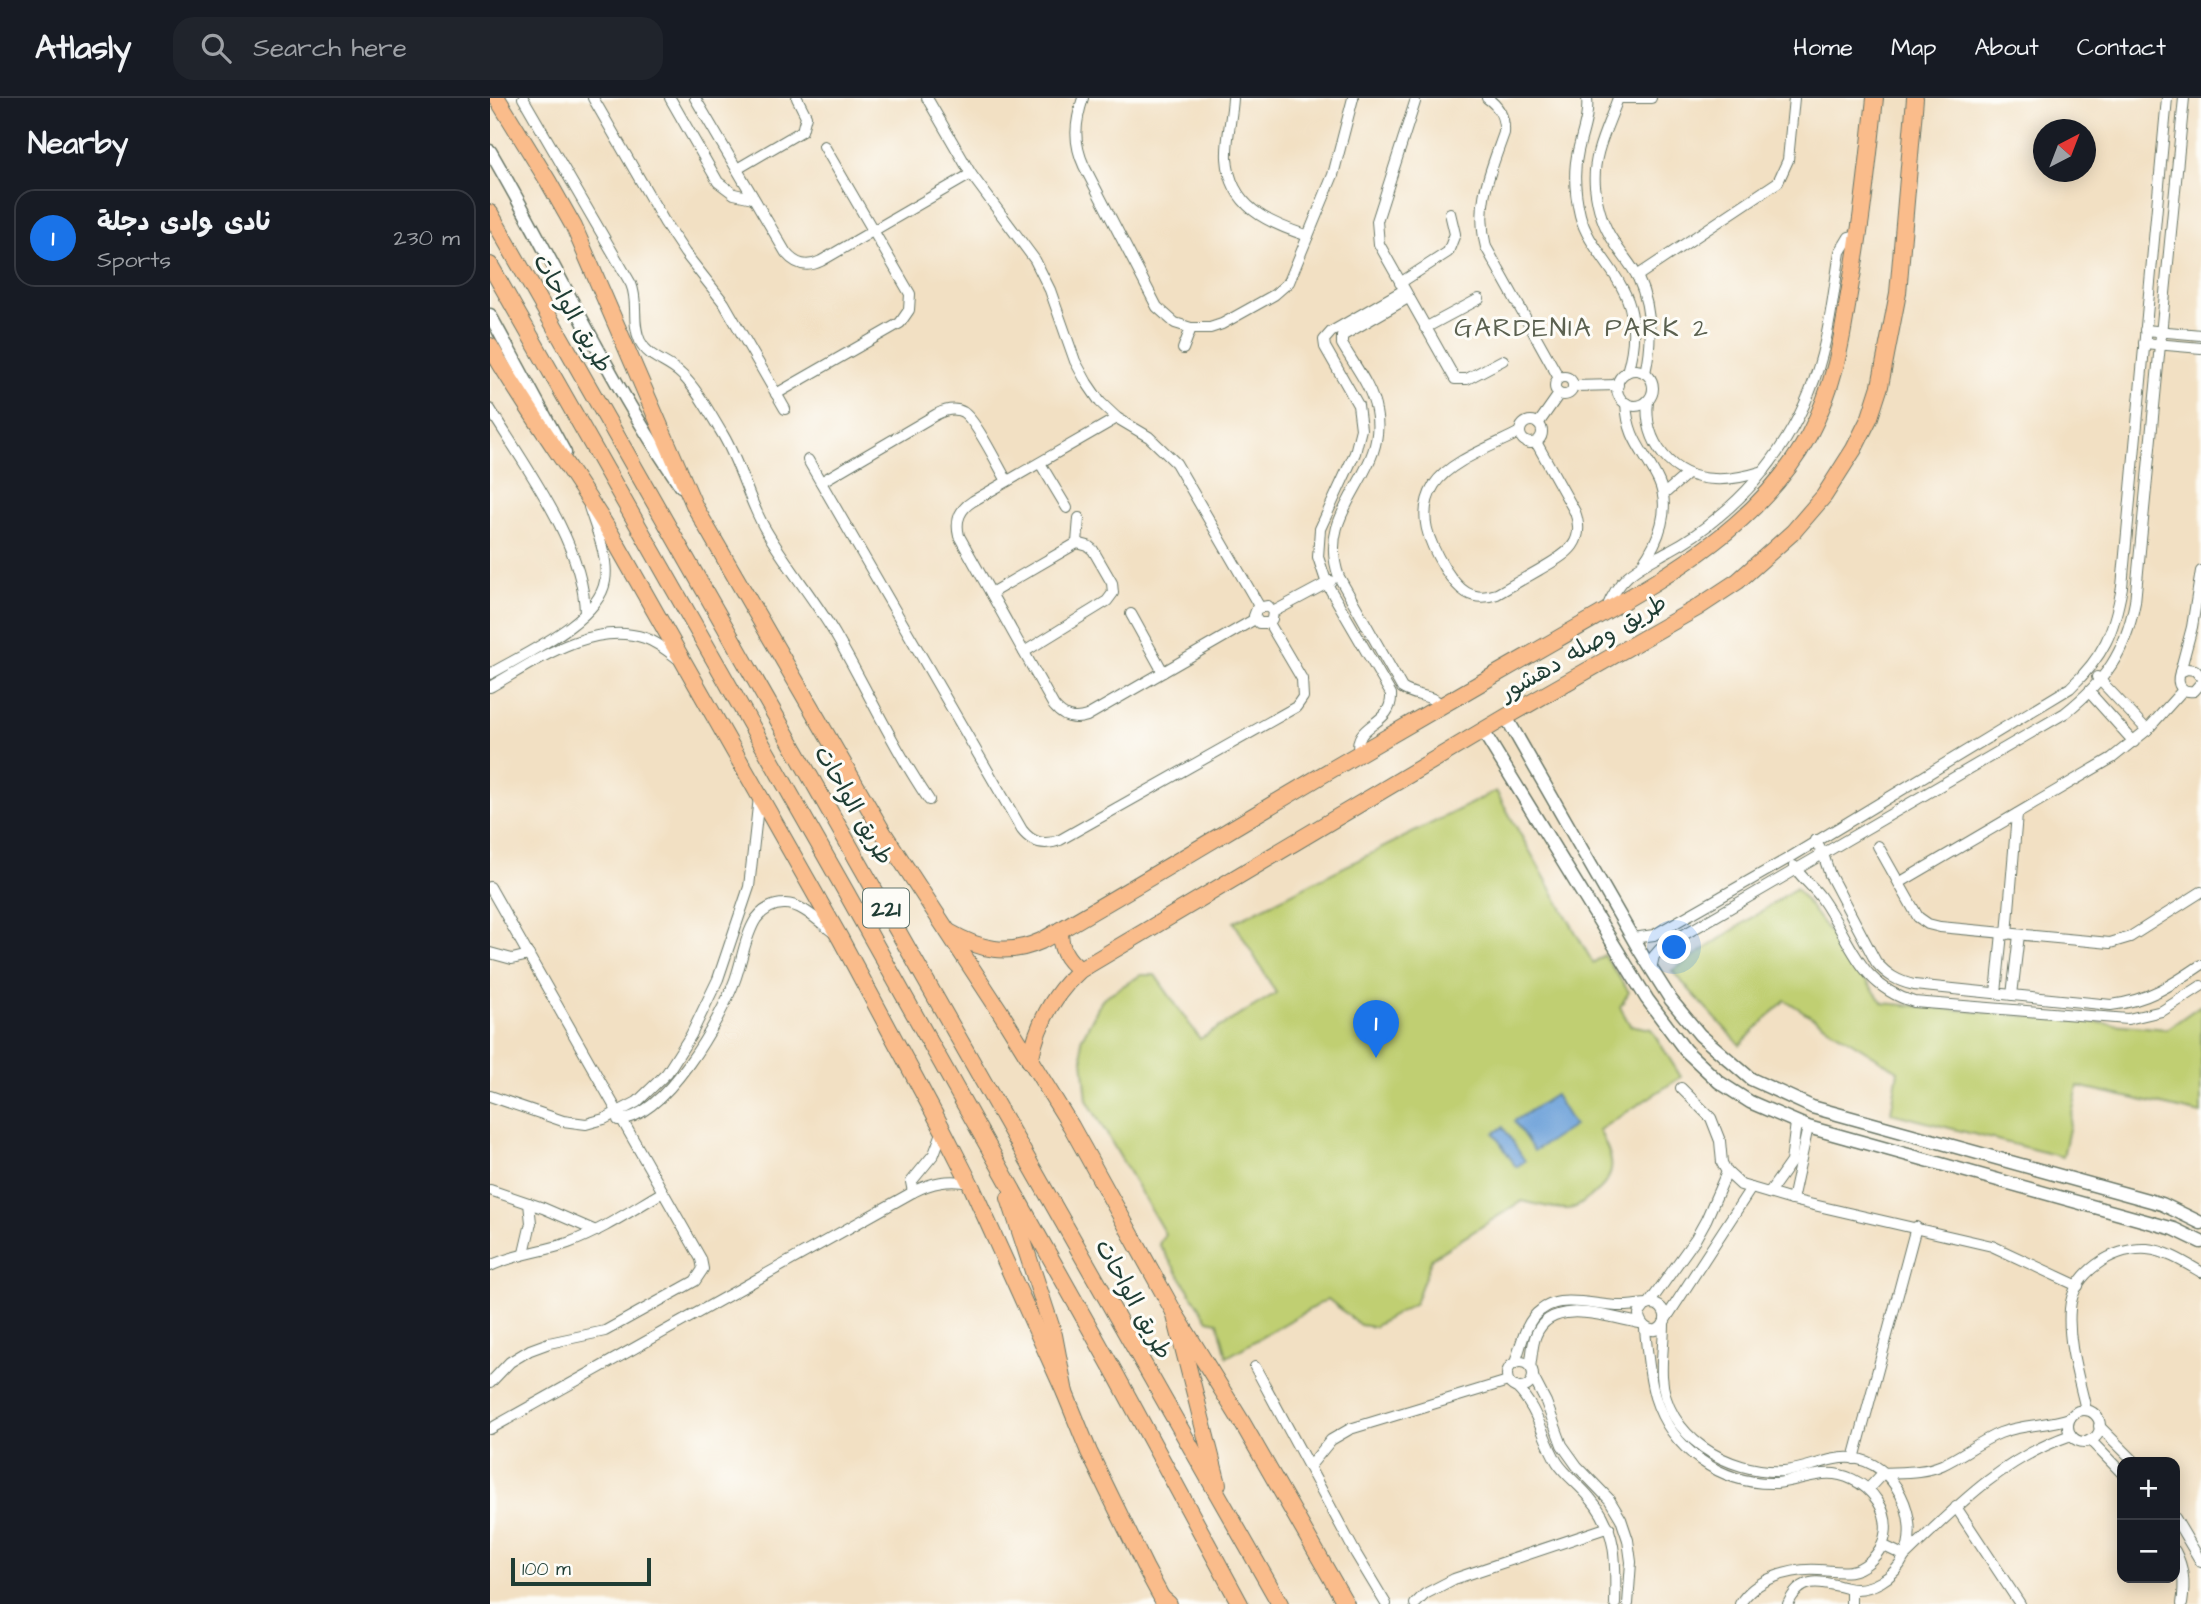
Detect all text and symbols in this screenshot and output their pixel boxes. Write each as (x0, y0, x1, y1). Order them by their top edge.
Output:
search box (173, 17, 663, 80)
text: Atlasly (35, 25, 131, 71)
icon: search (197, 29, 235, 67)
text: Search here (253, 30, 407, 66)
text: Home (1793, 31, 1853, 65)
text: Map (1891, 31, 1936, 65)
text: About (1974, 31, 2039, 65)
text: Contact (2077, 31, 2166, 65)
north arrow (2033, 119, 2096, 182)
text: Nearby (28, 123, 128, 165)
text: نادى وادى دجلة (97, 204, 273, 240)
text: 1 (52, 222, 54, 254)
text: 230 m (394, 222, 460, 254)
text: Sports (97, 244, 171, 276)
street label: طريق الواحات (524, 247, 620, 380)
district label: GARDENIA PARK 2 (1454, 310, 1710, 346)
street label: طريق وصله دهشور (1492, 586, 1674, 711)
street label: طريق الواحات (805, 739, 901, 872)
road number: 221 (863, 888, 909, 928)
your location (1657, 930, 1691, 964)
pin: 1 (1353, 1000, 1399, 1058)
street label: طريق الواحات (1086, 1233, 1180, 1366)
map controls (2117, 1457, 2180, 1583)
button: + (2117, 1457, 2180, 1520)
button: − (2117, 1520, 2180, 1583)
scale bar (511, 1555, 651, 1587)
text: 100 m (522, 1556, 571, 1583)

